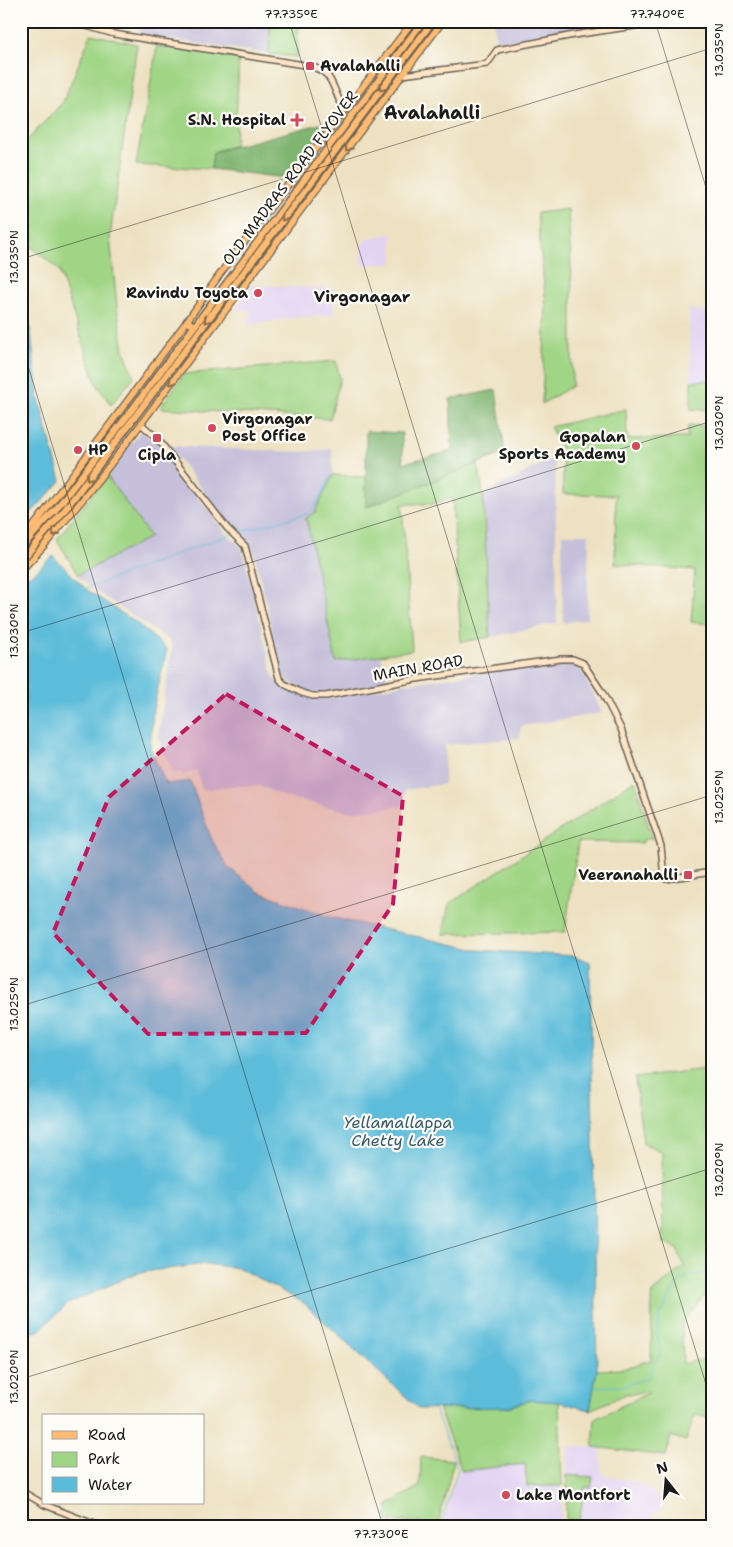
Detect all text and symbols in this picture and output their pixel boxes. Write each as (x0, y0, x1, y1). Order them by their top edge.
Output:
text: 77.735°E (264, 6, 318, 22)
text: 77.740°E (629, 6, 685, 22)
text: 13.035°N (711, 23, 727, 77)
place label: Avalahalli (320, 56, 400, 76)
marker: Avalahalli (304, 60, 316, 72)
one-way arrow (379, 82, 388, 92)
street label: OLD MADRAS ROAD FLYOVER (218, 87, 362, 269)
district label: Avalahalli (384, 101, 480, 125)
place label: S.N. Hospital (188, 110, 286, 130)
marker: S.N. Hospital (290, 113, 304, 127)
one-way arrow (345, 142, 353, 151)
one-way arrow (282, 212, 290, 221)
text: 13.035°N (6, 230, 22, 284)
place label: Ravindu Toyota (126, 283, 249, 303)
district label: Virgonagar (314, 286, 411, 307)
marker: Ravindu Toyota (252, 287, 264, 299)
one-way arrow (205, 314, 213, 323)
one-way arrow (169, 376, 178, 386)
text: 13.030°N (711, 396, 727, 450)
place label: Virgonagar Post Office (222, 409, 312, 446)
marker: Virgonagar Post Office (206, 422, 218, 434)
place label: Gopalan Sports Academy (499, 427, 626, 464)
marker: Cipla (151, 432, 163, 444)
place label: HP (88, 440, 108, 460)
marker: Gopalan Sports Academy (630, 440, 642, 452)
marker: HP (72, 444, 84, 456)
place label: Cipla (138, 445, 177, 465)
one-way arrow (86, 472, 94, 481)
one-way arrow (52, 528, 61, 537)
text: 13.030°N (6, 604, 22, 658)
street label: MAIN ROAD (371, 650, 465, 686)
text: 13.025°N (711, 770, 727, 824)
place label: Veeranahalli (578, 865, 678, 885)
marker: Veeranahalli (682, 869, 694, 881)
text: 13.025°N (6, 977, 22, 1031)
water label: Yellamallappa Chetty Lake (344, 1112, 453, 1151)
text: 13.020°N (711, 1143, 727, 1197)
text: 13.020°N (6, 1350, 22, 1404)
legend (42, 1414, 205, 1504)
text: Road (88, 1425, 126, 1445)
text: Park (88, 1449, 120, 1469)
north arrow (640, 1454, 690, 1504)
text: N (654, 1457, 670, 1478)
text: Water (88, 1475, 132, 1495)
place label: Lake Montfort (516, 1485, 630, 1505)
marker: Lake Montfort (500, 1489, 512, 1501)
text: 77.730°E (354, 1526, 408, 1542)

